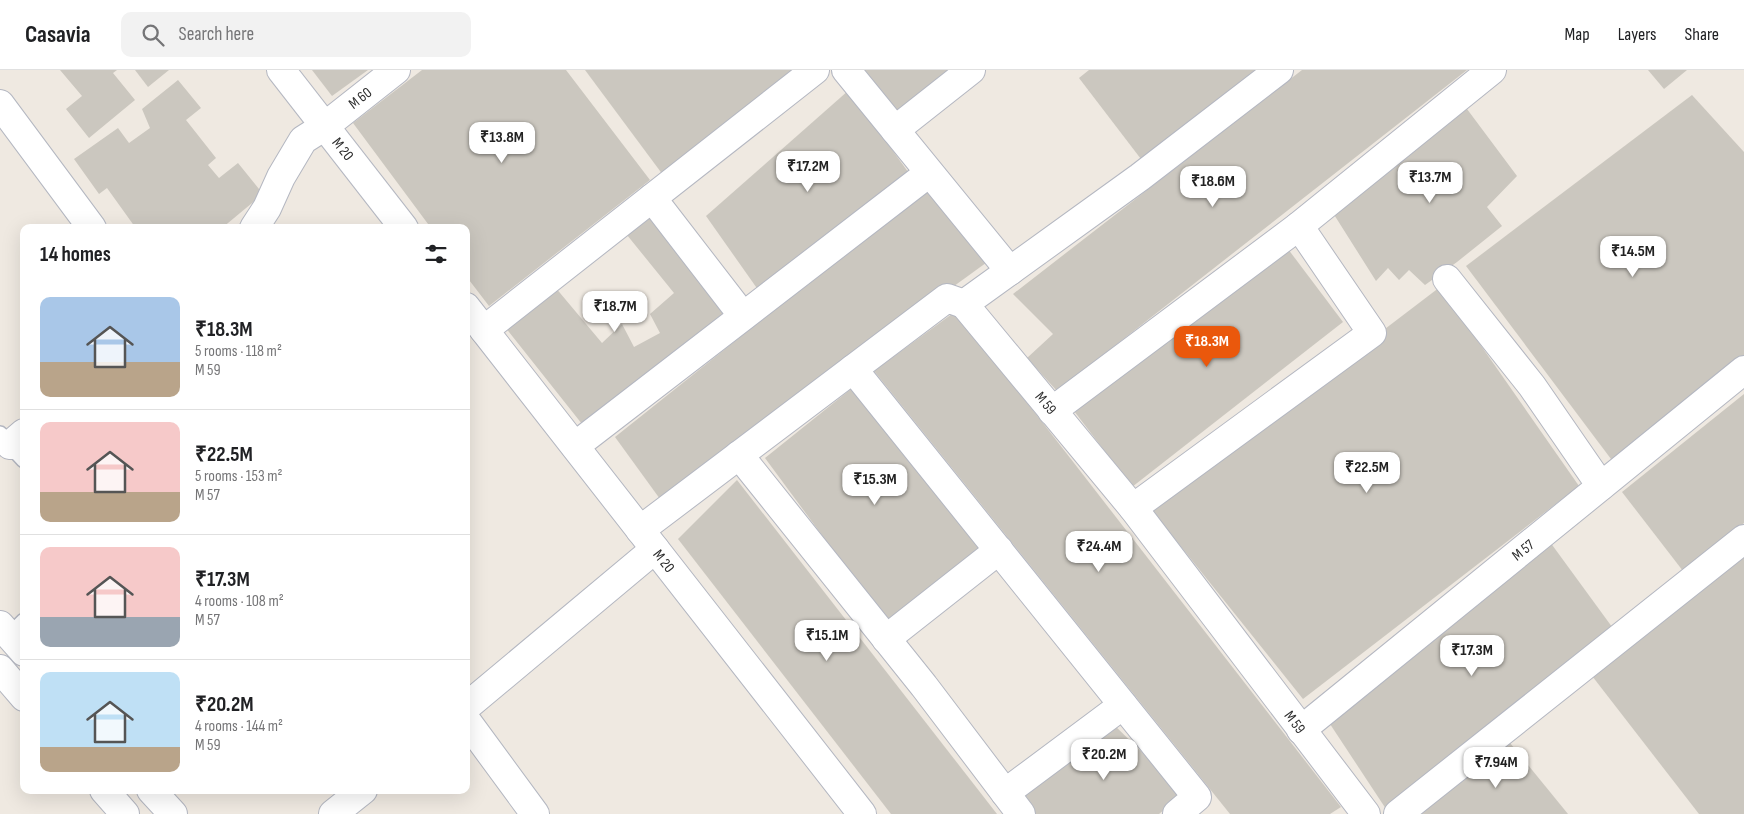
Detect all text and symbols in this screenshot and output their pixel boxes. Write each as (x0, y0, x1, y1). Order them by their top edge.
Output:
search box (121, 12, 471, 57)
text: Casavia (25, 20, 91, 49)
icon: search (139, 21, 167, 49)
text: Search here (179, 23, 254, 46)
text: Map (1565, 24, 1590, 45)
text: Layers (1618, 24, 1657, 45)
text: Share (1685, 24, 1719, 45)
street label: M 60 (345, 83, 376, 113)
pin: ₹13.8M (461, 122, 543, 164)
text: ₹13.8M (480, 128, 524, 147)
street label: M 20 (328, 134, 358, 165)
pin: ₹17.2M (767, 150, 849, 193)
text: ₹17.2M (787, 157, 829, 176)
pin: ₹13.7M (1389, 162, 1471, 204)
pin: ₹18.6M (1172, 166, 1254, 208)
text: ₹13.7M (1409, 168, 1451, 187)
text: ₹18.6M (1191, 172, 1235, 191)
pin: ₹14.5M (1592, 236, 1674, 278)
icon: filters (422, 240, 450, 268)
text: 14 homes (40, 242, 111, 267)
text: ₹14.5M (1611, 242, 1655, 261)
pin: ₹18.7M (574, 290, 656, 333)
text: ₹18.7M (593, 297, 637, 316)
icon: home (80, 317, 140, 377)
text: ₹18.3M (195, 317, 253, 342)
pin: ₹18.3M (1166, 326, 1248, 368)
text: ₹18.3M (1185, 332, 1229, 351)
text: 5 rooms · 118 m² (195, 342, 282, 361)
text: M 59 (195, 361, 221, 380)
street label: M 59 (1031, 388, 1061, 419)
icon: home (80, 442, 140, 502)
text: ₹22.5M (195, 442, 253, 467)
pin: ₹22.5M (1326, 452, 1408, 494)
text: ₹22.5M (1345, 458, 1389, 477)
pin: ₹15.3M (834, 464, 916, 506)
text: 5 rooms · 153 m² (195, 467, 282, 486)
text: ₹15.3M (853, 470, 897, 489)
text: M 57 (195, 486, 220, 505)
pin: ₹24.4M (1058, 530, 1140, 573)
street label: M 57 (1508, 536, 1538, 565)
text: ₹24.4M (1077, 537, 1121, 556)
street label: M 20 (649, 546, 679, 577)
icon: home (80, 567, 140, 627)
text: ₹17.3M (195, 567, 250, 592)
text: 4 rooms · 108 m² (195, 592, 284, 611)
text: M 57 (195, 611, 220, 630)
pin: ₹15.1M (786, 620, 868, 662)
text: ₹15.1M (806, 626, 848, 645)
pin: ₹17.3M (1431, 634, 1513, 677)
text: ₹17.3M (1451, 641, 1493, 660)
icon: home (80, 692, 140, 752)
text: ₹20.2M (195, 692, 253, 717)
street label: M 59 (1280, 707, 1309, 738)
text: 4 rooms · 144 m² (195, 717, 283, 736)
text: M 59 (195, 736, 221, 755)
pin: ₹20.2M (1063, 738, 1145, 781)
text: ₹20.2M (1082, 745, 1126, 764)
pin: ₹7.94M (1455, 746, 1537, 789)
text: ₹7.94M (1474, 753, 1518, 772)

